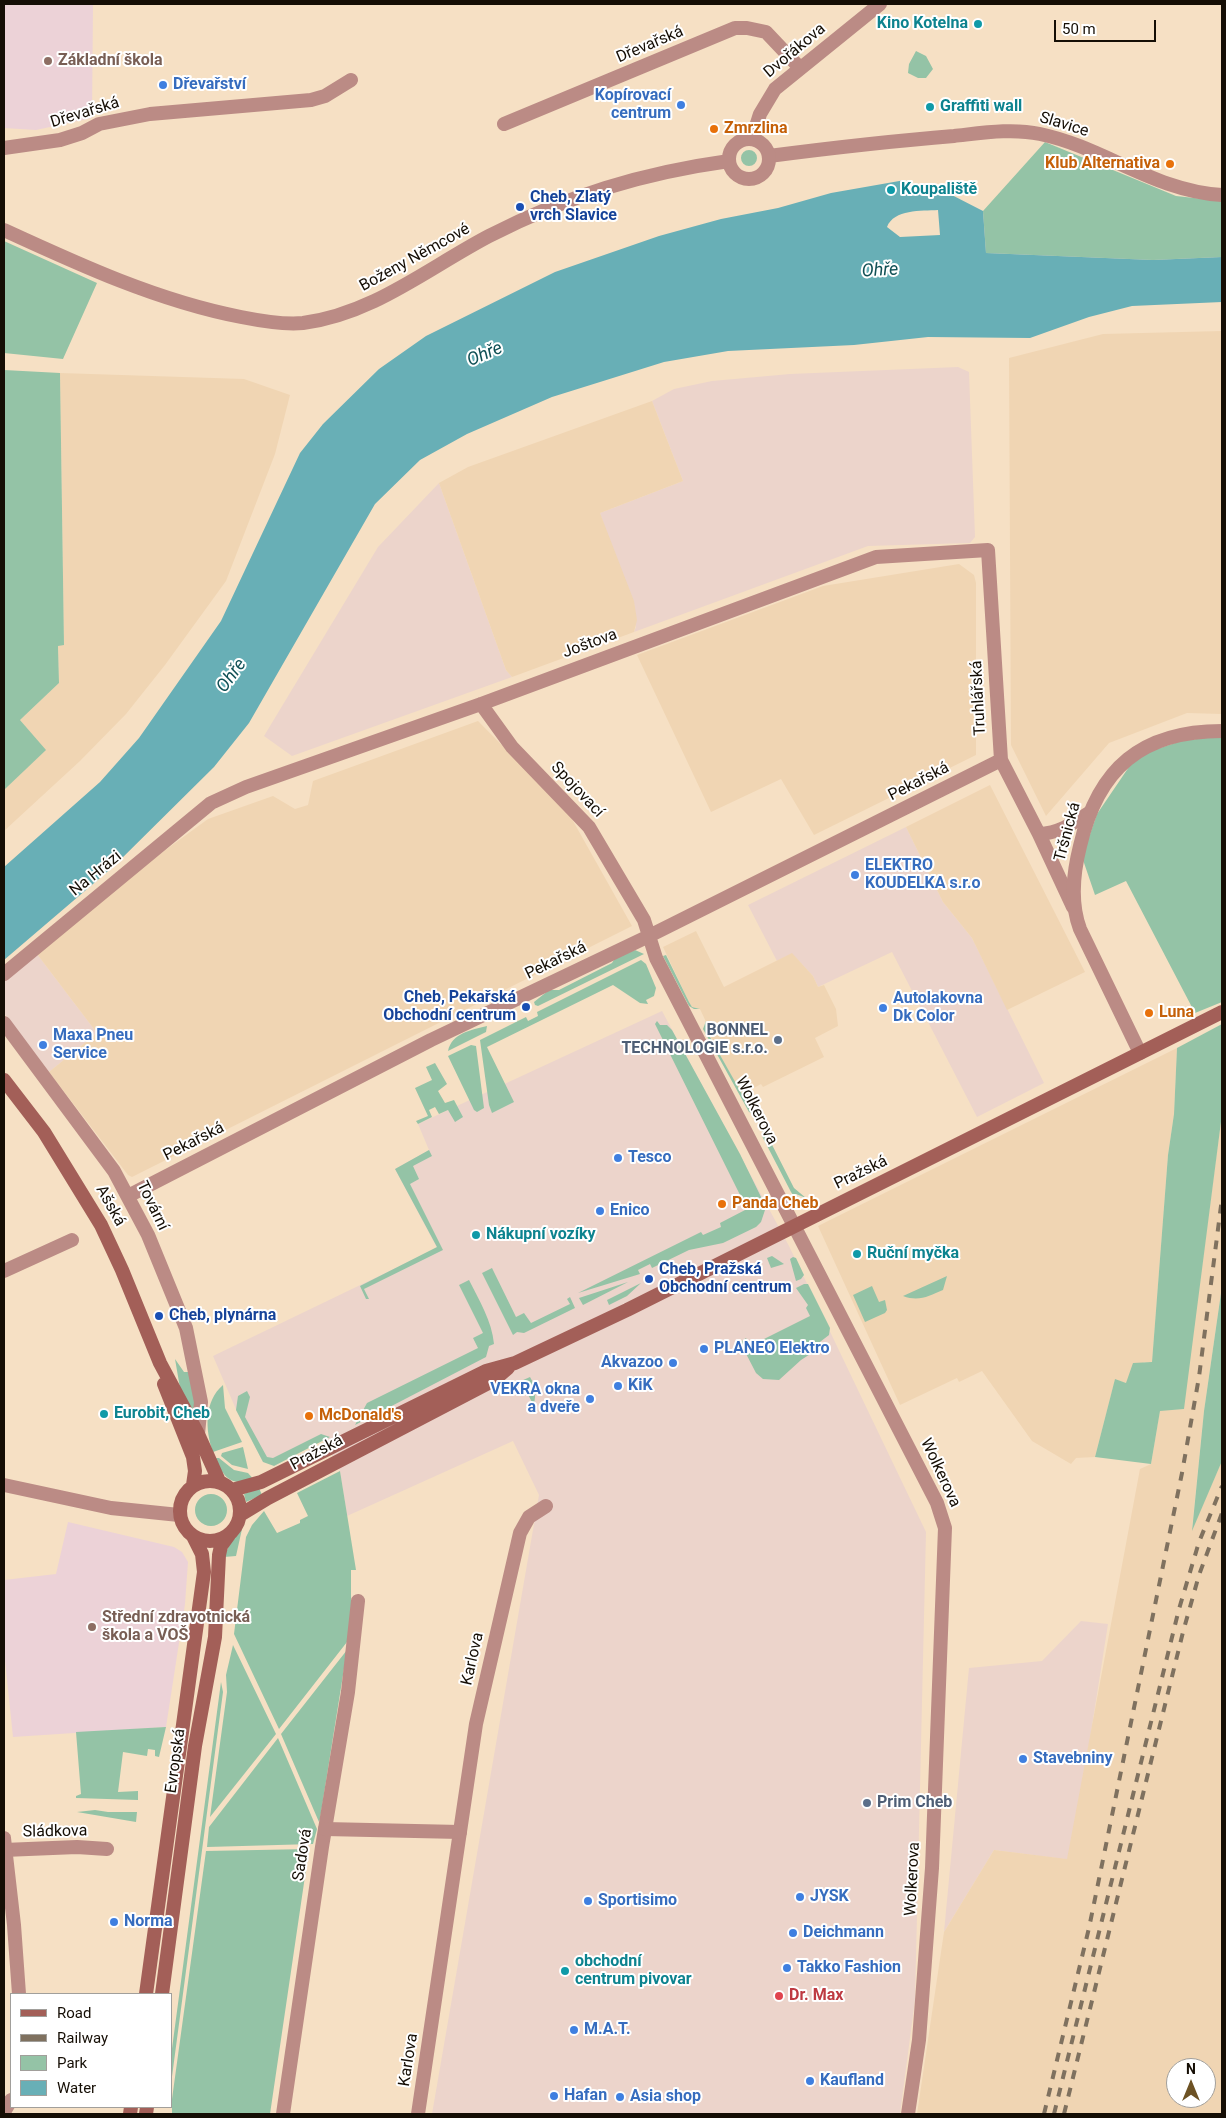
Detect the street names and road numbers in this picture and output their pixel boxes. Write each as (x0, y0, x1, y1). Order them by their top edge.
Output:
street label: Dvořákova (760, 20, 830, 82)
street label: Dřevařská (614, 22, 686, 68)
street label: Dřevařská (48, 93, 122, 133)
street label: Slavice (1037, 108, 1091, 142)
street label: Boženy Němcové (357, 220, 473, 296)
street label: Joštova (560, 625, 620, 663)
street label: Truhlářská (967, 660, 991, 736)
street label: Spojovací (546, 758, 608, 822)
street label: Pekařská (885, 759, 953, 805)
street label: Tršnická (1051, 800, 1085, 864)
street label: Na Hrázi (66, 847, 126, 901)
street label: Pekařská (522, 938, 590, 984)
street label: Wolkerova (731, 1074, 781, 1148)
street label: Pekařská (160, 1119, 228, 1165)
street label: Pražská (831, 1152, 891, 1194)
street label: Tovární (132, 1178, 172, 1234)
street label: Ašská (91, 1182, 129, 1230)
street label: Pražská (287, 1431, 347, 1475)
street label: Wolkerova (916, 1435, 964, 1511)
street label: Karlova (458, 1631, 488, 1687)
street label: Evropská (162, 1727, 190, 1795)
street label: Sládkova (23, 1822, 87, 1842)
street label: Sadová (289, 1828, 317, 1882)
street label: Wolkerova (901, 1842, 925, 1916)
street label: Karlova (395, 2032, 423, 2088)

